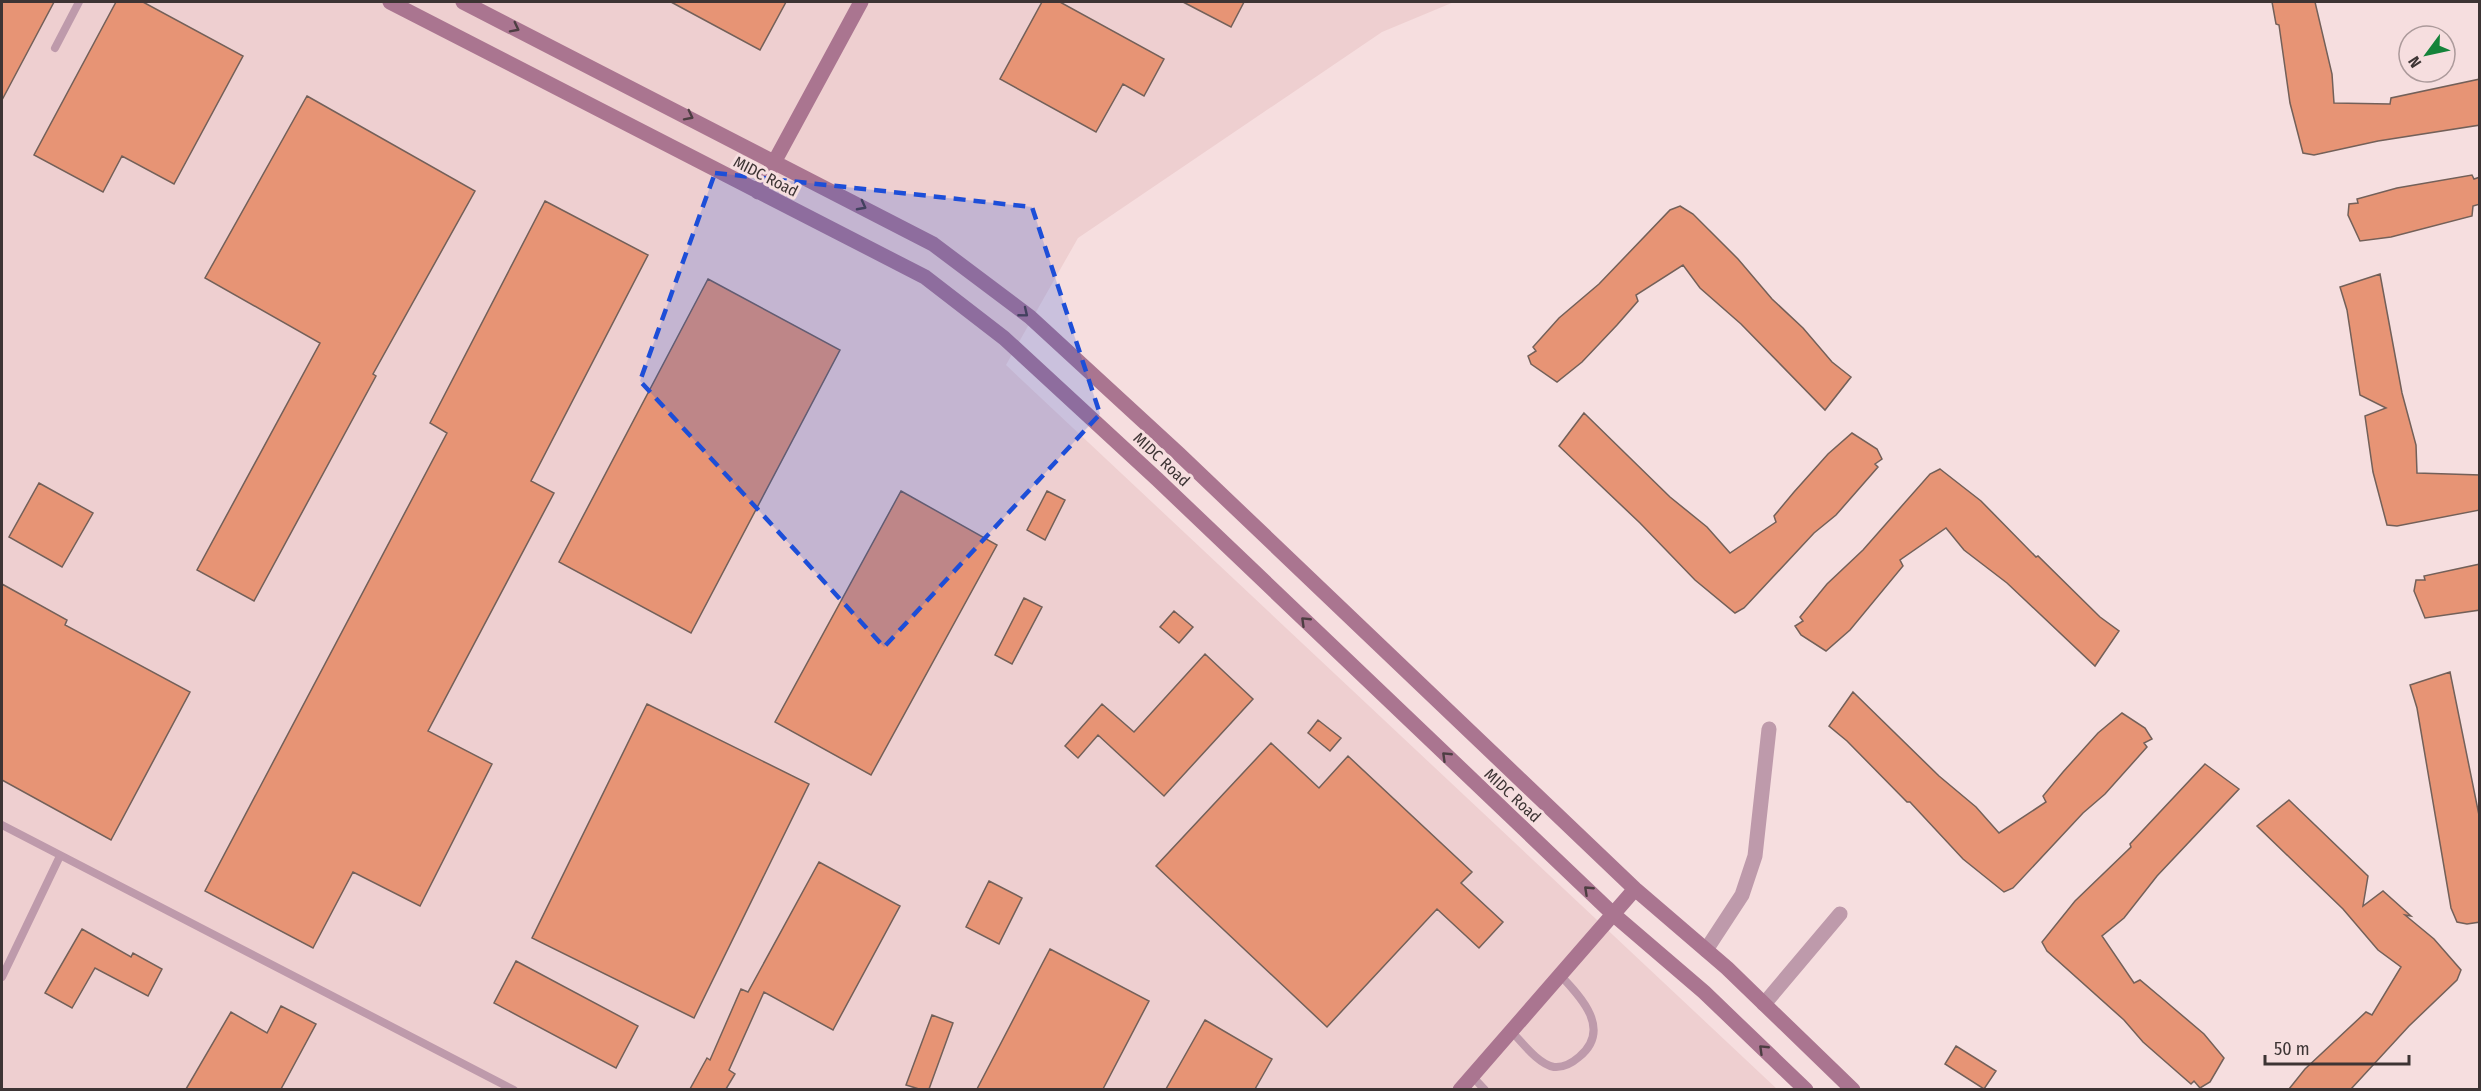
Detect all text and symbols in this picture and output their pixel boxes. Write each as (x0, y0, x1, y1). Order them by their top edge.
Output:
one-way arrow (509, 21, 519, 32)
north arrow (2397, 24, 2457, 84)
text: N (2404, 53, 2425, 71)
one-way arrow (682, 109, 693, 121)
street label: MIDC Road (730, 152, 801, 201)
one-way arrow (856, 199, 866, 210)
one-way arrow (1018, 305, 1029, 316)
street label: MIDC Road (1130, 429, 1194, 490)
one-way arrow (1302, 617, 1312, 628)
one-way arrow (1442, 753, 1453, 764)
street label: MIDC Road (1481, 765, 1545, 826)
one-way arrow (1584, 886, 1594, 897)
scale bar (2265, 1028, 2409, 1066)
text: 50 m (2274, 1038, 2310, 1060)
one-way arrow (1760, 1045, 1770, 1056)

